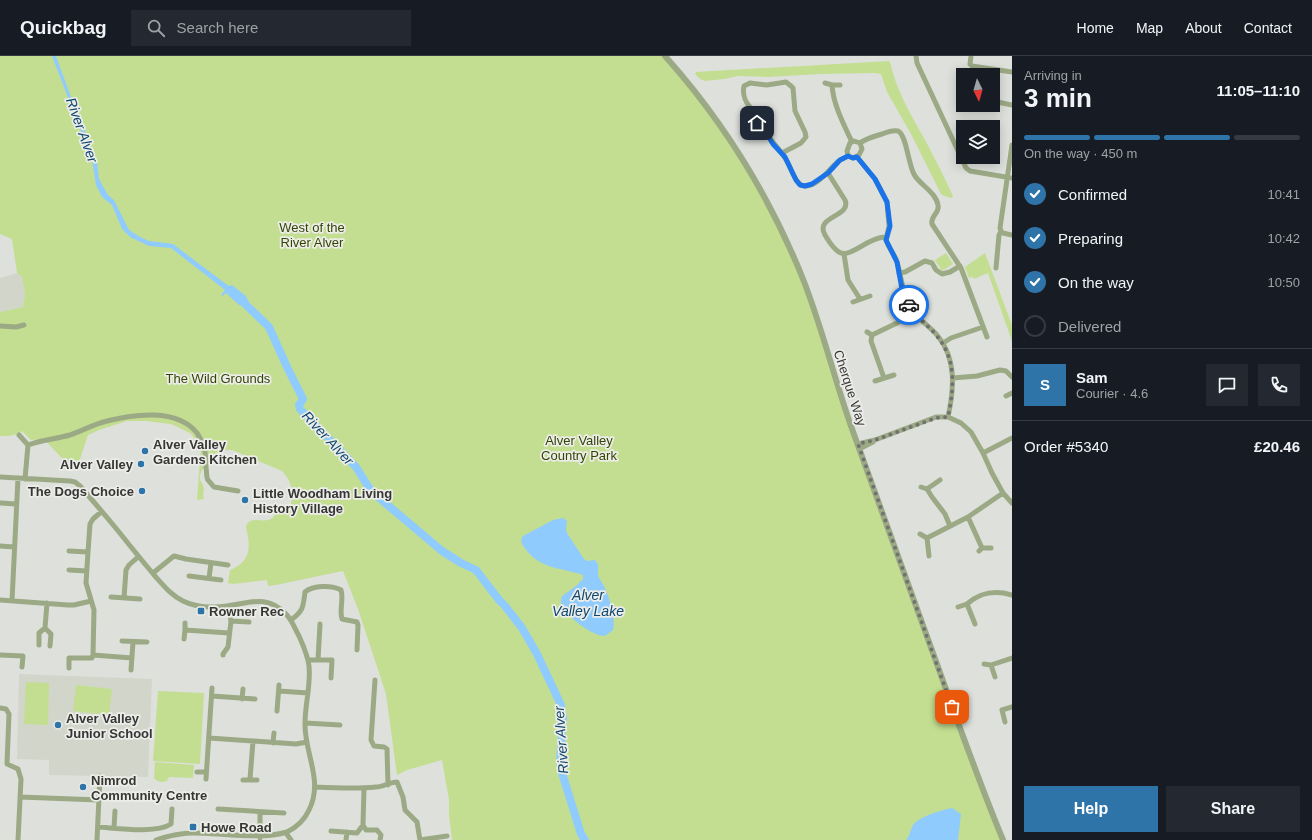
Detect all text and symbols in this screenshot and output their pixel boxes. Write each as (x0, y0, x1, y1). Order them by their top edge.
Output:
search box (131, 10, 411, 46)
text: Quickbag (20, 17, 107, 38)
icon: search (145, 17, 167, 39)
text: Search here (177, 19, 258, 36)
text: Home (1077, 20, 1114, 36)
text: Map (1136, 20, 1163, 36)
text: About (1185, 20, 1222, 36)
text: Contact (1244, 20, 1292, 36)
north arrow (956, 68, 1000, 112)
map controls (956, 68, 1000, 164)
text: Arriving in (1024, 68, 1082, 83)
text: 11:05–11:10 (1217, 82, 1300, 99)
text: 3 min (1024, 83, 1092, 113)
water label: River Alver (63, 95, 102, 166)
pin (740, 106, 774, 140)
icon: home (746, 112, 768, 134)
button: layers (956, 120, 1000, 164)
text: On the way · 450 m (1024, 146, 1137, 161)
icon: check (1024, 183, 1046, 205)
text: Confirmed (1058, 186, 1127, 203)
text: 10:41 (1267, 187, 1300, 202)
park label: West of the River Alver (279, 220, 345, 250)
icon: check (1024, 227, 1046, 249)
text: Preparing (1058, 230, 1123, 247)
text: 10:42 (1267, 231, 1300, 246)
icon: check (1024, 271, 1046, 293)
text: On the way (1058, 274, 1134, 291)
text: 10:50 (1267, 275, 1300, 290)
courier (889, 285, 929, 325)
icon: car (898, 294, 920, 316)
text: Delivered (1058, 318, 1121, 335)
street label: Cherque Way (831, 348, 869, 428)
button: chat (1206, 364, 1248, 406)
button: phone (1258, 364, 1300, 406)
text: Sam (1076, 369, 1108, 386)
park label: The Wild Grounds (166, 371, 271, 386)
text: S (1040, 376, 1050, 393)
text: Courier · 4.6 (1076, 386, 1148, 401)
water label: River Alver (299, 408, 358, 469)
park label: Alver Valley Country Park (541, 433, 617, 463)
place label: Alver Valley Gardens Kitchen (153, 437, 257, 467)
text: Order #5340 (1024, 438, 1108, 455)
text: £20.46 (1254, 438, 1300, 455)
marker: Alver Valley Gardens Kitchen (140, 446, 150, 456)
place label: Alver Valley (60, 457, 134, 472)
marker: Alver Valley (136, 459, 146, 469)
place label: The Dogs Choice (28, 484, 134, 499)
marker: The Dogs Choice (137, 486, 147, 496)
place label: Little Woodham Living History Village (253, 486, 392, 516)
marker: Little Woodham Living History Village (240, 495, 250, 505)
water label: Alver Valley Lake (552, 587, 624, 619)
place label: Rowner Rec (209, 604, 284, 619)
marker: Rowner Rec (196, 606, 206, 616)
pin (935, 690, 969, 724)
icon: bag (941, 696, 963, 718)
water label: River Alver (551, 704, 571, 774)
place label: Alver Valley Junior School (66, 711, 153, 741)
marker: Alver Valley Junior School (53, 720, 63, 730)
place label: Nimrod Community Centre (91, 773, 207, 803)
marker: Nimrod Community Centre (78, 782, 88, 792)
button: Help (1024, 786, 1158, 832)
button: Share (1166, 786, 1300, 832)
place label: Howe Road (201, 820, 272, 835)
marker: Howe Road (188, 822, 198, 832)

